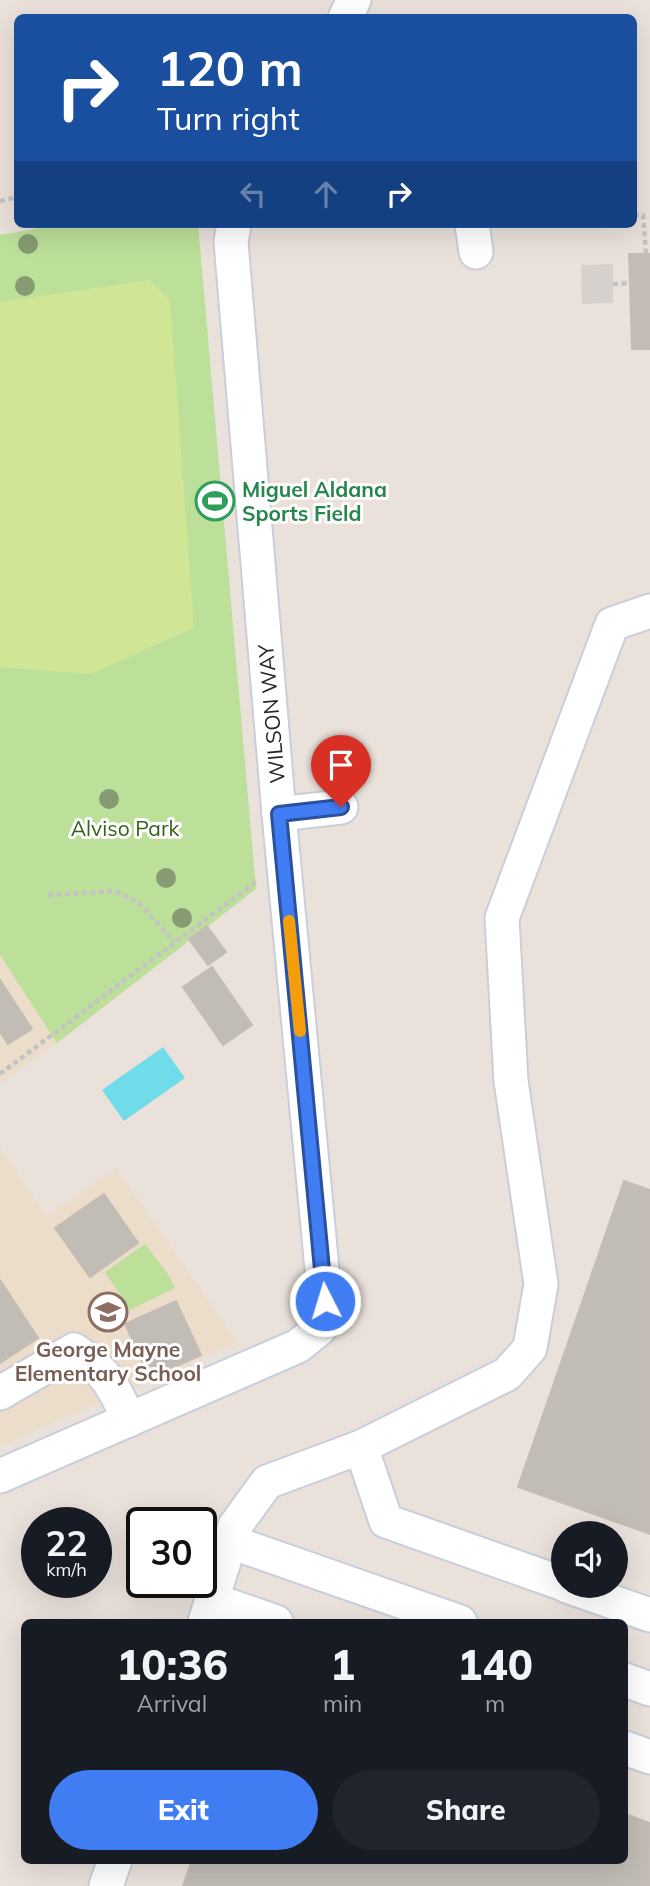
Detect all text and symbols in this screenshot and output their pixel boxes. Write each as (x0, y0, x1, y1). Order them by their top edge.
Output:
text: 120 m (157, 37, 303, 98)
icon: right (42, 42, 133, 133)
text: Turn right (157, 98, 300, 138)
icon: left (234, 175, 272, 213)
icon: ahead (307, 175, 345, 213)
icon: right (380, 175, 418, 213)
place label: Miguel Aldana Sports Field (242, 476, 387, 526)
sports icon: Miguel Aldana Sports Field (194, 480, 236, 522)
street label: WILSON WAY (252, 643, 290, 785)
pin (311, 735, 371, 807)
icon: arrive (322, 746, 360, 784)
park label: Alviso Park (71, 815, 180, 841)
position arrow (288, 1264, 362, 1338)
school or university icon: George Mayne Elementary School (87, 1291, 129, 1333)
place label: George Mayne Elementary School (15, 1336, 201, 1386)
speed limit sign: 30 (126, 1507, 217, 1598)
text: 22 (45, 1521, 88, 1565)
map controls (551, 1521, 628, 1598)
button: sound (551, 1521, 628, 1598)
text: km/h (46, 1558, 87, 1581)
text: 10:36 (116, 1638, 228, 1691)
text: 1 (330, 1638, 355, 1691)
text: 140 (457, 1638, 533, 1691)
text: Arrival (137, 1689, 207, 1718)
text: min (323, 1689, 362, 1718)
text: m (485, 1689, 505, 1718)
button: Exit (49, 1770, 318, 1850)
button: Share (332, 1770, 600, 1850)

